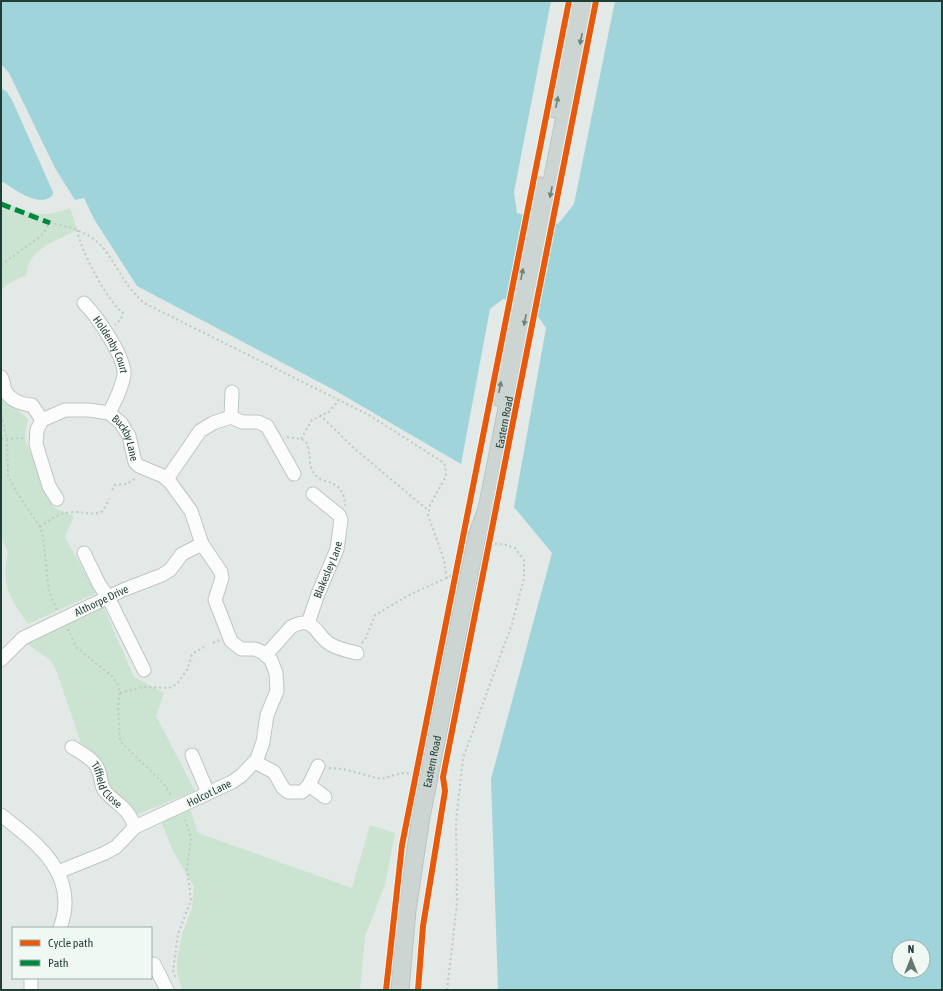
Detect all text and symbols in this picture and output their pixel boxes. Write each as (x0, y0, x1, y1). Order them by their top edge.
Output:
one-way arrow (578, 33, 584, 45)
one-way arrow (554, 96, 560, 108)
one-way arrow (547, 186, 553, 199)
one-way arrow (520, 268, 526, 280)
street label: Holdenby Court (91, 314, 130, 374)
one-way arrow (522, 314, 528, 326)
one-way arrow (497, 381, 503, 393)
street label: Eastern Road (493, 395, 515, 449)
street label: Buckby Lane (110, 412, 141, 462)
street label: Blakesley Lane (311, 541, 344, 600)
street label: Althorpe Drive (72, 583, 130, 618)
street label: Eastern Road (421, 734, 443, 789)
street label: Tiffield Close (89, 759, 124, 810)
street label: Holcot Lane (185, 777, 233, 809)
legend (12, 927, 152, 979)
text: Cycle path (48, 936, 93, 950)
north arrow (891, 939, 931, 979)
text: N (908, 943, 914, 955)
text: Path (48, 956, 69, 970)

